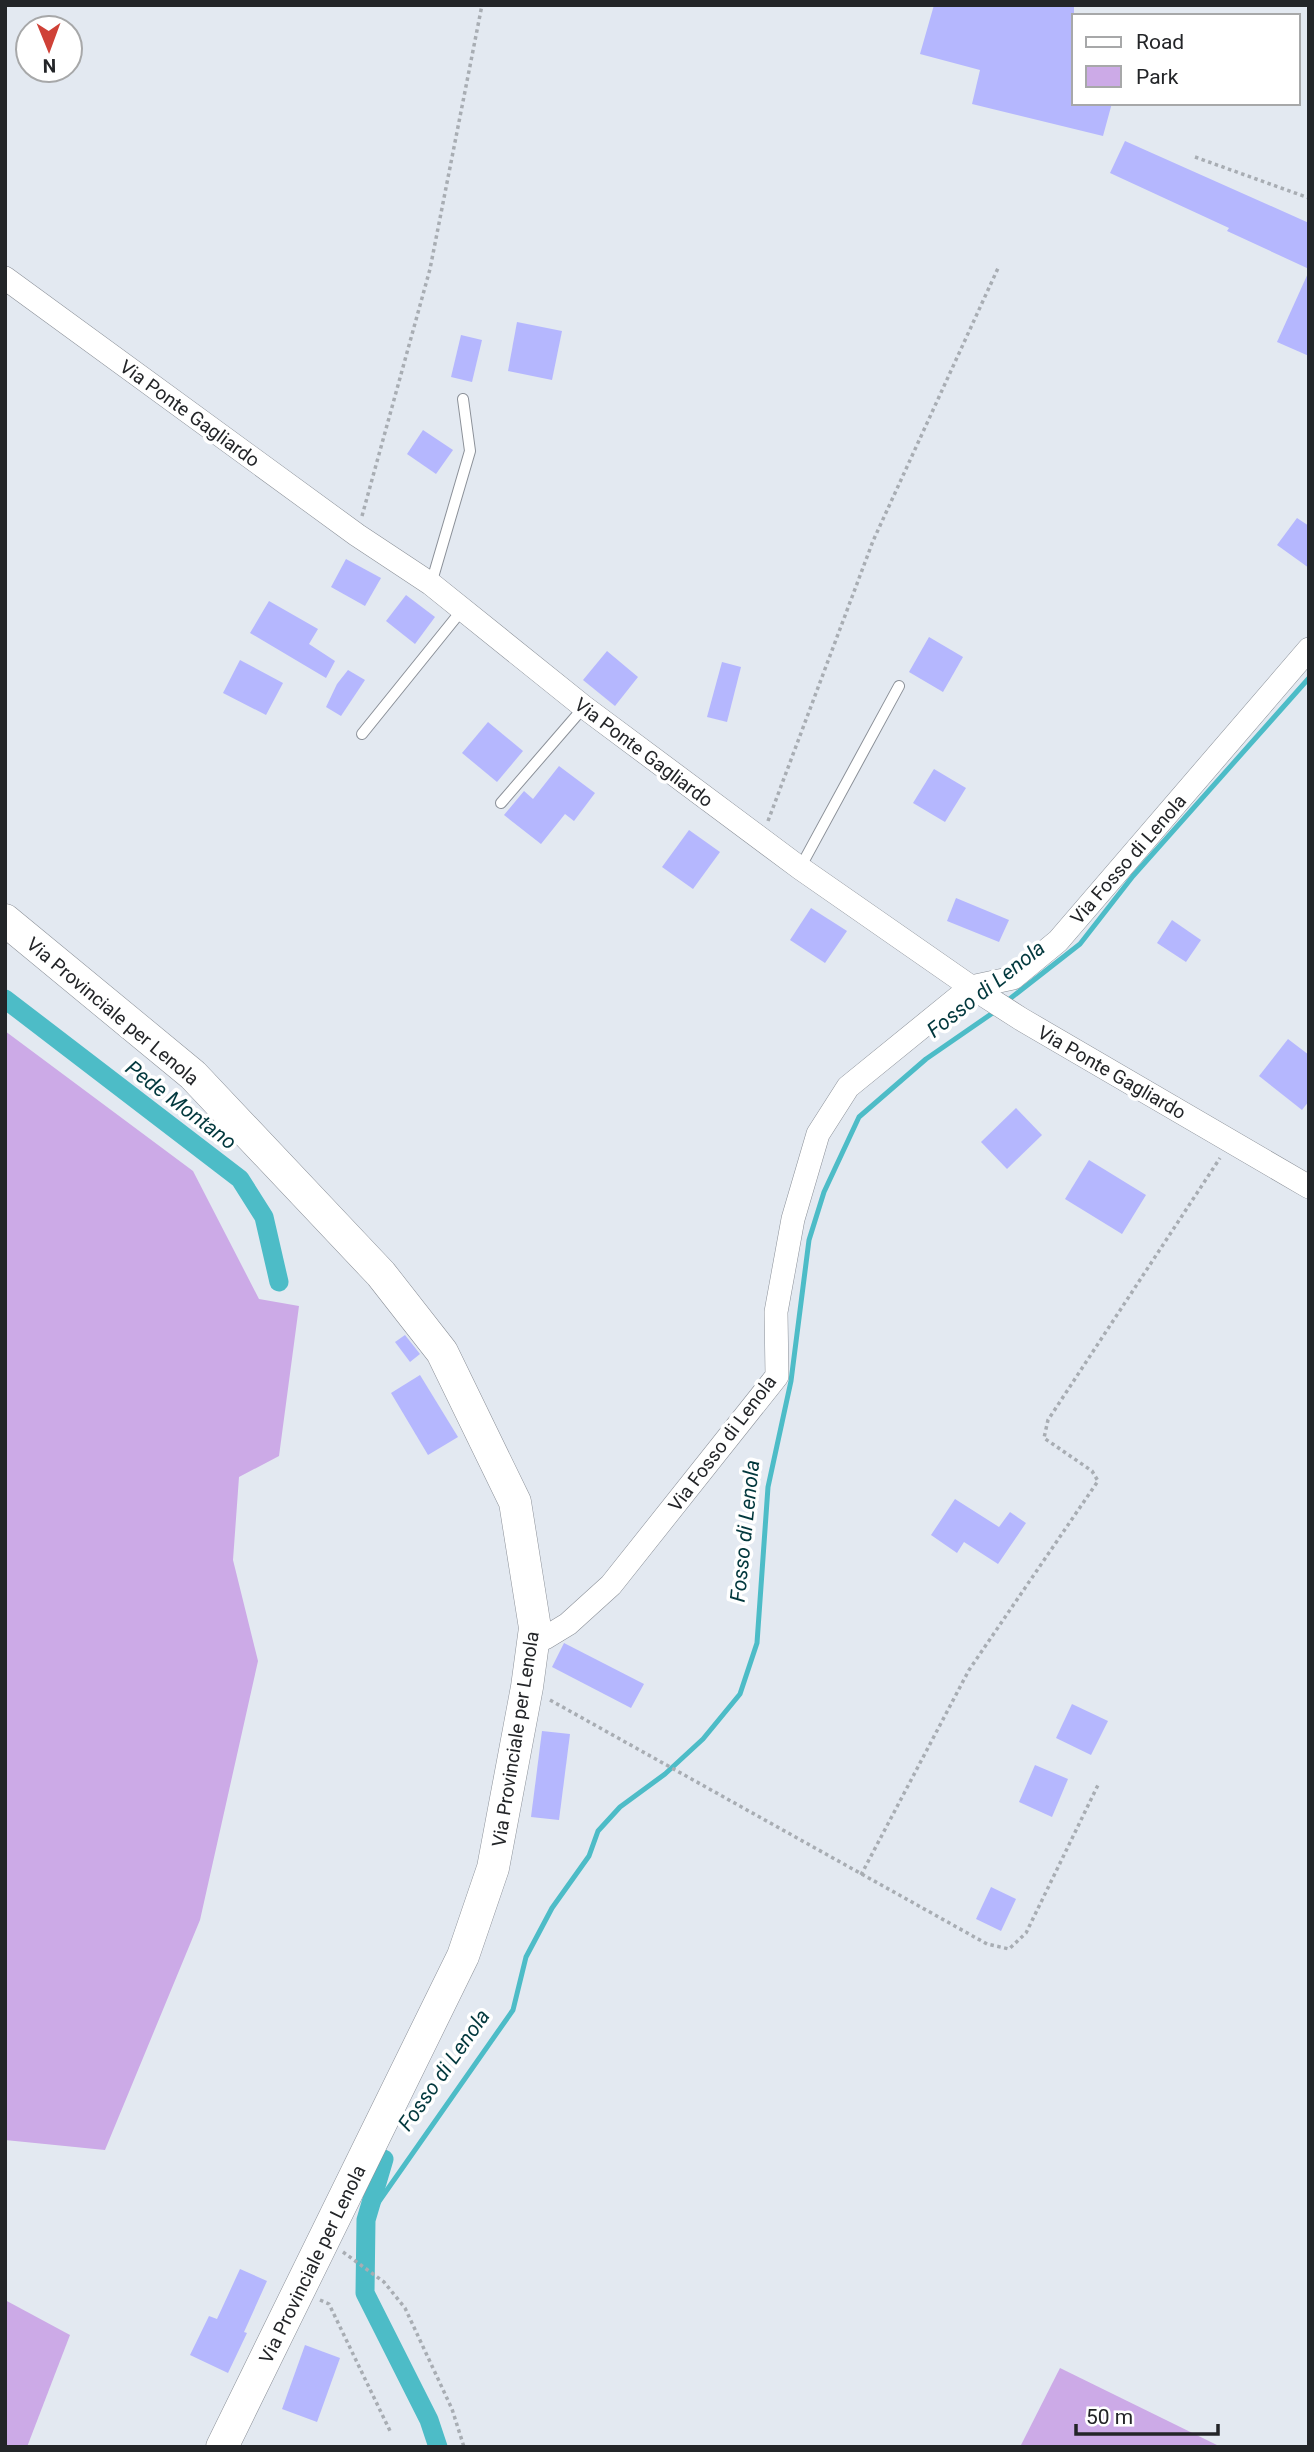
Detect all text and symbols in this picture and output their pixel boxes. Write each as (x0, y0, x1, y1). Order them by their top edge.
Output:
north arrow (14, 14, 84, 84)
legend (1072, 14, 1300, 105)
text: Road (1136, 30, 1184, 54)
text: N (42, 54, 56, 77)
text: Park (1136, 65, 1179, 89)
street label: Via Ponte Gagliardo (115, 355, 264, 472)
street label: Via Ponte Gagliardo (570, 693, 717, 812)
street label: Via Fosso di Lenola (1066, 790, 1191, 929)
street label: Via Provinciale per Lenola (22, 933, 204, 1090)
water label: Fosso di Lenola (922, 936, 1050, 1042)
street label: Via Ponte Gagliardo (1034, 1021, 1190, 1124)
water label: Pede Montano (121, 1056, 241, 1154)
street label: Via Fosso di Lenola (664, 1371, 781, 1516)
water label: Fosso di Lenola (726, 1459, 764, 1603)
street label: Via Provinciale per Lenola (487, 1630, 544, 1848)
water label: Fosso di Lenola (393, 2005, 495, 2135)
street label: Via Provinciale per Lenola (254, 2161, 371, 2367)
scale bar (1076, 2392, 1218, 2436)
text: 50 m (1086, 2405, 1133, 2429)

